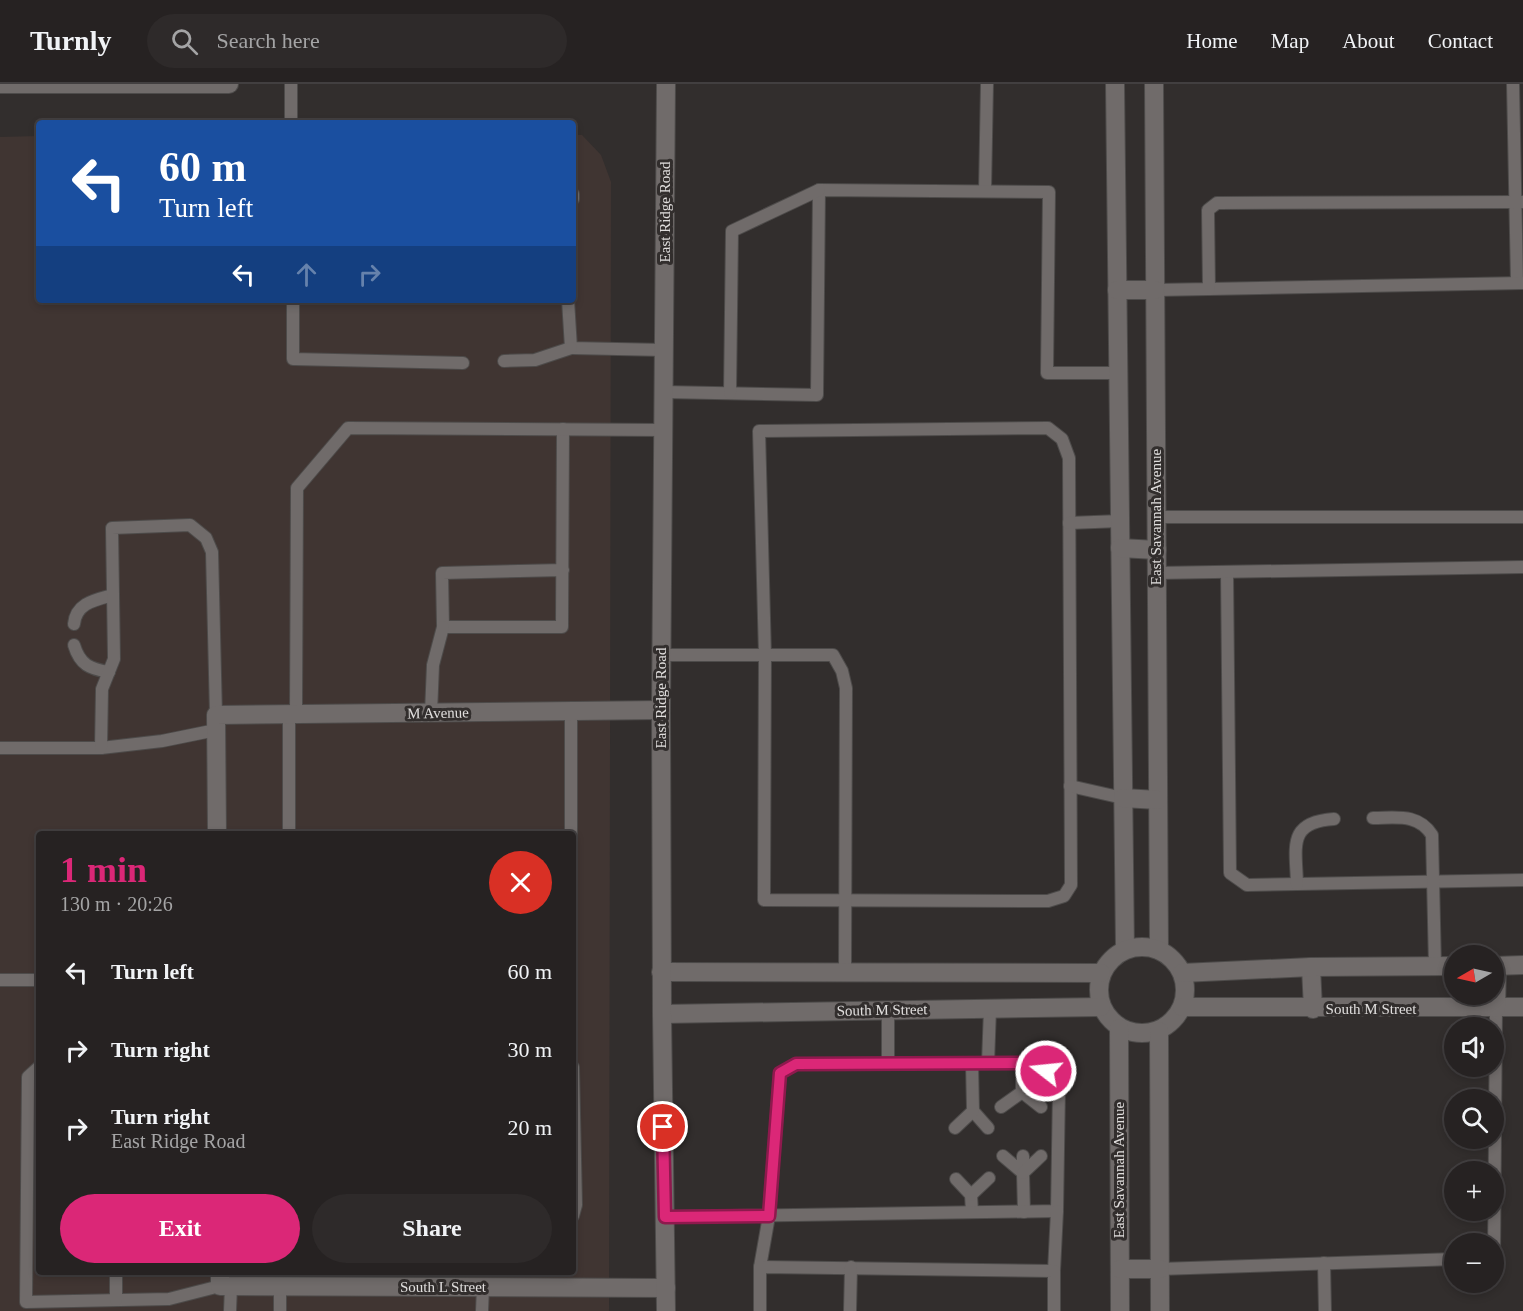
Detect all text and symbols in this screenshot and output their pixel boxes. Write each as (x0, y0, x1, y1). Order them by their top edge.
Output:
search box (147, 14, 567, 68)
text: Turnly (30, 25, 111, 56)
icon: search (168, 25, 201, 58)
text: Search here (216, 28, 320, 53)
text: Home (1186, 29, 1238, 53)
text: Map (1271, 29, 1309, 53)
text: About (1342, 29, 1395, 53)
text: Contact (1428, 29, 1493, 53)
icon: left (60, 144, 138, 222)
text: 60 m (159, 144, 247, 190)
street label: East Ridge Road (657, 161, 673, 262)
text: Turn left (159, 193, 253, 223)
icon: left (227, 258, 260, 291)
icon: ahead (290, 258, 323, 291)
icon: right (353, 258, 386, 291)
street label: East Savannah Avenue (1148, 448, 1164, 585)
street label: East Ridge Road (653, 647, 669, 748)
street label: M Avenue (407, 704, 469, 722)
text: 1 min (60, 850, 147, 890)
button: close (489, 851, 552, 914)
text: 130 m · 20:26 (60, 893, 173, 915)
north arrow (1444, 945, 1504, 1005)
map controls (1444, 945, 1504, 1293)
icon: left (60, 956, 93, 989)
text: Turn left (111, 959, 194, 984)
text: 60 m (507, 959, 552, 984)
street label: South M Street (836, 1001, 928, 1019)
street label: South M Street (1326, 1001, 1417, 1017)
button: sound (1444, 1017, 1504, 1077)
icon: right (60, 1034, 93, 1067)
text: Turn right (111, 1037, 210, 1062)
text: 30 m (507, 1037, 552, 1062)
position arrow (1014, 1039, 1078, 1103)
button: search (1444, 1089, 1504, 1149)
pin (637, 1101, 688, 1152)
street label: East Savannah Avenue (1111, 1101, 1127, 1238)
text: Turn right (111, 1104, 210, 1129)
icon: arrive (646, 1110, 679, 1143)
icon: right (60, 1112, 93, 1145)
text: 20 m (507, 1115, 552, 1140)
text: East Ridge Road (111, 1130, 245, 1152)
button: + (1444, 1161, 1504, 1221)
button: Exit (60, 1194, 300, 1263)
button: Share (312, 1194, 552, 1263)
button: − (1444, 1233, 1504, 1293)
street label: South L Street (400, 1279, 487, 1295)

